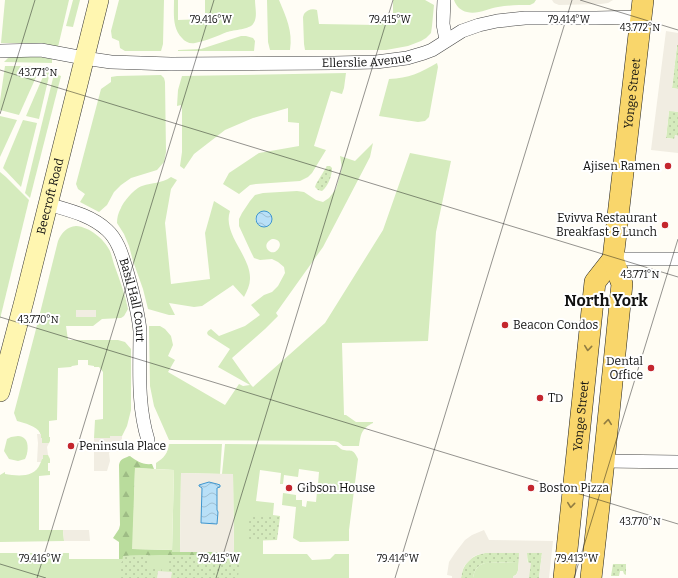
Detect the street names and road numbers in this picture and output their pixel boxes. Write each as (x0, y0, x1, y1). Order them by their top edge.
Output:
street label: Ellerslie Avenue (322, 50, 414, 70)
street label: Yonge Street (621, 57, 643, 129)
street label: Beecroft Road (34, 157, 66, 236)
street label: Basil Hall Court (116, 256, 147, 343)
street label: Yonge Street (570, 379, 592, 452)

